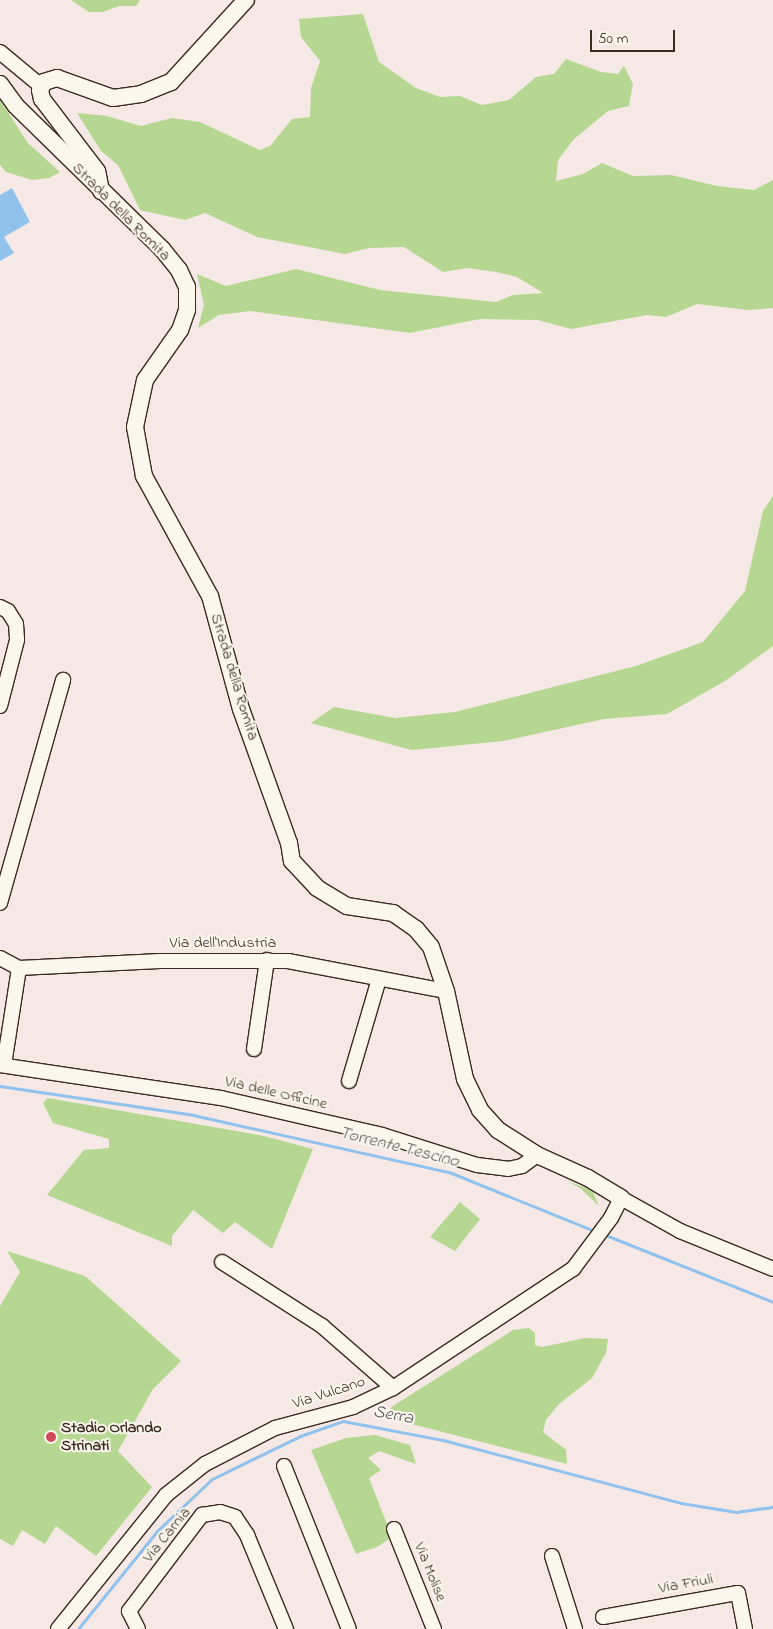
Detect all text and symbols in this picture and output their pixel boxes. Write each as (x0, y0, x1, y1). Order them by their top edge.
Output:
scale bar (593, 20, 678, 52)
text: 50 m (598, 28, 628, 50)
street label: Strada della Romita (68, 159, 174, 265)
street label: Strada della Romita (206, 611, 262, 743)
street label: Via dell'Industria (170, 933, 276, 953)
street label: Via delle Officine (223, 1072, 329, 1114)
water label: Torrente Tescino (337, 1123, 461, 1173)
street label: Via Vulcano (290, 1372, 368, 1414)
water label: Serra (371, 1402, 415, 1430)
place label: Stadio Orlando Strinati (61, 1418, 161, 1456)
marker: Stadio Orlando Strinati (45, 1431, 57, 1443)
street label: Via Carnia (139, 1503, 195, 1567)
street label: Via Molise (409, 1540, 451, 1604)
street label: Via Friuli (657, 1570, 715, 1598)

